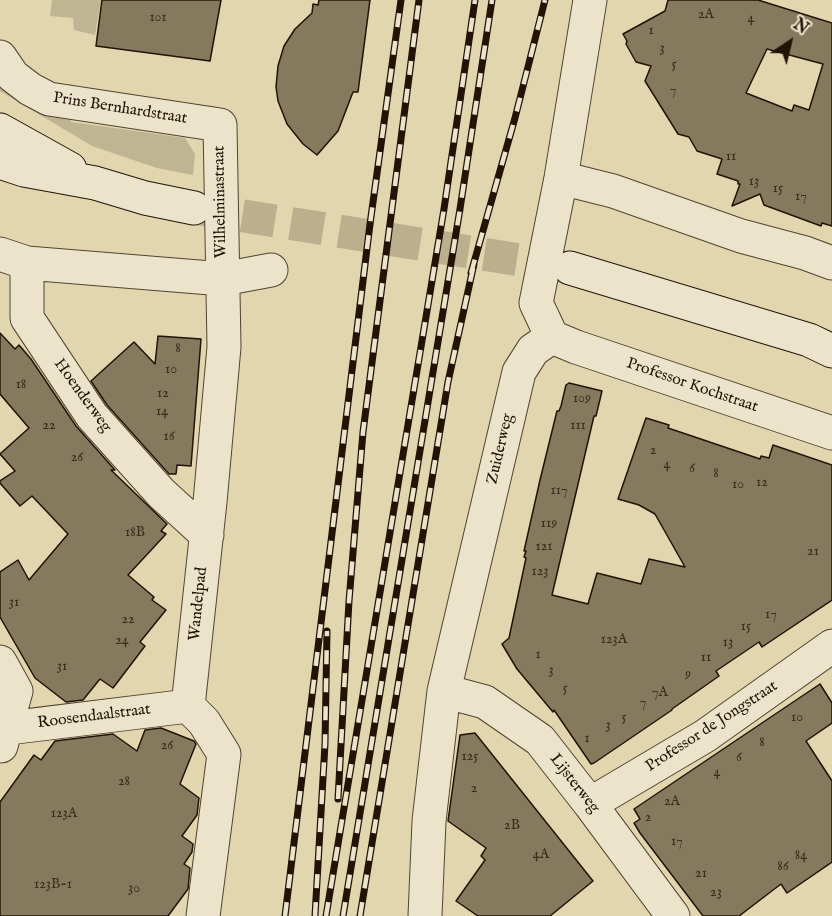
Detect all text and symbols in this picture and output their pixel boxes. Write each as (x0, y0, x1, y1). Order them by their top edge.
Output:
house number: 2A (698, 7, 714, 23)
house number: 101 (149, 10, 167, 26)
house number: 4 (748, 11, 754, 27)
north arrow (760, 12, 820, 72)
text: N (789, 15, 812, 39)
house number: 1 (648, 23, 654, 39)
house number: 3 (659, 41, 665, 57)
house number: 5 (671, 57, 677, 73)
house number: 7 (670, 83, 676, 99)
street label: Prins Bernhardstraat (52, 89, 188, 129)
street label: Wilhelminastraat (210, 146, 232, 258)
house number: 11 (726, 149, 736, 165)
house number: 13 (749, 174, 759, 190)
house number: 15 (773, 181, 783, 197)
house number: 17 (795, 189, 807, 205)
house number: 8 (175, 341, 181, 357)
street label: Professor Kochstraat (624, 354, 760, 418)
street label: Hoenderweg (49, 355, 115, 437)
house number: 10 (165, 362, 177, 378)
house number: 18 (16, 377, 26, 393)
house number: 12 (157, 386, 169, 402)
house number: 109 (573, 391, 591, 407)
house number: 14 (156, 404, 168, 420)
street label: Zuiderweg (484, 412, 518, 486)
house number: 22 (42, 418, 56, 434)
house number: 111 (570, 418, 586, 434)
house number: 16 (163, 429, 175, 445)
house number: 2 (650, 443, 656, 459)
house number: 26 (71, 450, 83, 466)
house number: 4 (664, 457, 670, 473)
house number: 6 (689, 461, 695, 477)
house number: 8 (713, 466, 719, 482)
house number: 12 (756, 475, 768, 491)
house number: 10 (732, 477, 744, 493)
house number: 117 (551, 483, 567, 499)
house number: 119 (541, 516, 557, 532)
house number: 18B (125, 525, 145, 541)
house number: 121 (535, 539, 553, 555)
house number: 21 (807, 544, 819, 560)
house number: 123 (531, 564, 549, 580)
street label: Wandelpad (186, 566, 212, 642)
house number: 31 (9, 595, 19, 611)
house number: 17 (765, 607, 777, 623)
house number: 22 (121, 612, 135, 628)
house number: 15 (741, 619, 751, 635)
house number: 123A (601, 632, 627, 648)
house number: 24 (115, 633, 129, 649)
house number: 13 (723, 635, 733, 651)
house number: 1 (535, 647, 541, 663)
house number: 11 (701, 650, 711, 666)
house number: 31 (57, 659, 67, 675)
house number: 3 (548, 663, 554, 679)
house number: 9 (685, 667, 691, 683)
street label: Professor de Jongstraat (642, 677, 782, 777)
house number: 5 (562, 681, 568, 697)
house number: 7A (652, 685, 668, 701)
house number: 7 (640, 695, 646, 711)
street label: Roosendaalstraat (36, 701, 152, 733)
house number: 5 (621, 710, 627, 726)
house number: 10 (791, 710, 803, 726)
house number: 3 (605, 718, 611, 734)
house number: 1 (584, 731, 590, 747)
house number: 8 (759, 735, 765, 751)
house number: 26 (161, 738, 173, 754)
house number: 125 (462, 749, 478, 765)
street label: Lijsterweg (545, 750, 603, 818)
house number: 6 (736, 750, 742, 766)
house number: 4 (714, 765, 720, 781)
house number: 28 (118, 774, 130, 790)
house number: 2 (471, 781, 477, 797)
house number: 2A (664, 794, 680, 810)
house number: 123A (51, 806, 77, 822)
house number: 2 (645, 810, 651, 826)
house number: 2B (504, 818, 520, 834)
house number: 17 (671, 834, 683, 850)
house number: 4A (533, 847, 549, 863)
house number: 84 (795, 848, 807, 864)
house number: 86 (777, 859, 789, 875)
house number: 21 (695, 866, 707, 882)
house number: 123B-1 (34, 877, 72, 893)
house number: 30 (128, 881, 140, 897)
house number: 23 (710, 885, 722, 901)

